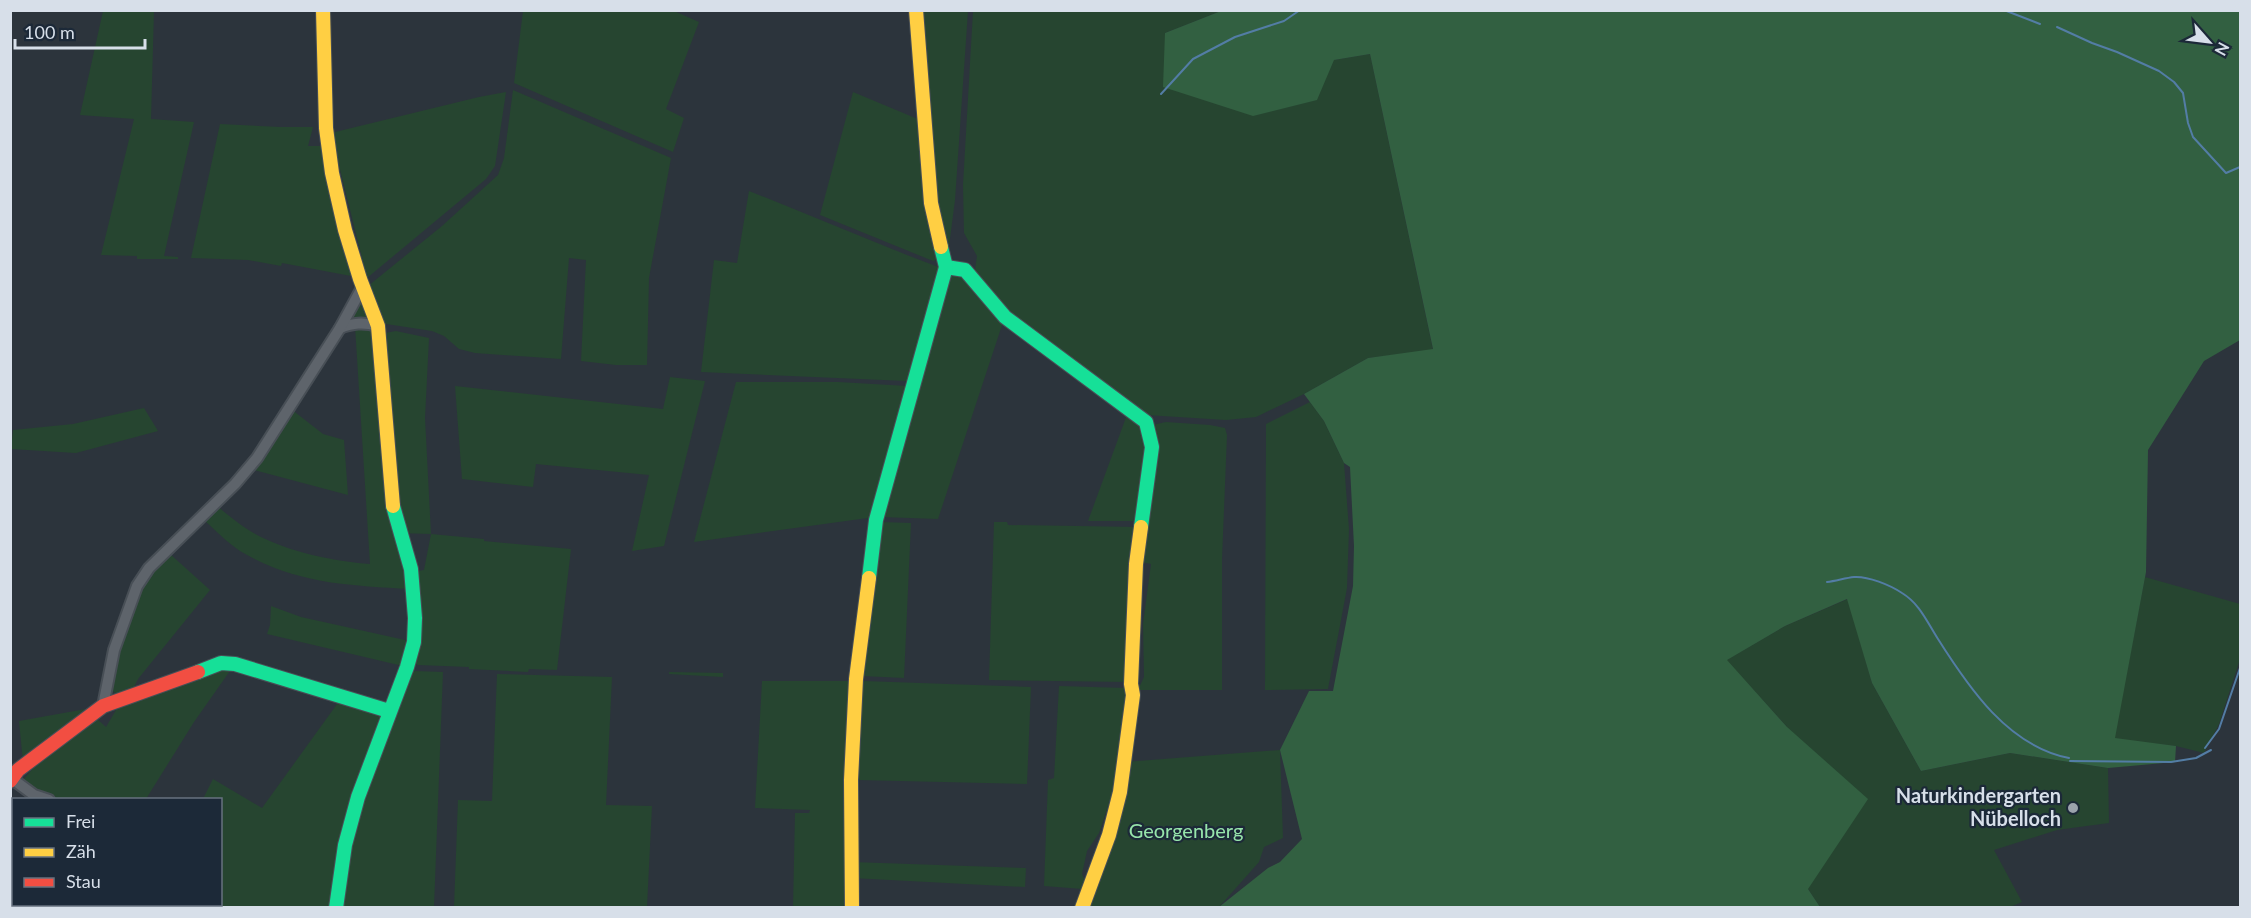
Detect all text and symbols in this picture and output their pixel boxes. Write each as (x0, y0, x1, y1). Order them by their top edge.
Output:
scale bar (15, 12, 146, 50)
north arrow (2179, 12, 2239, 72)
text: 100 m (24, 21, 75, 43)
text: N (2211, 39, 2234, 59)
place label: Naturkindergarten Nübelloch (1896, 783, 2061, 830)
legend (12, 798, 222, 906)
marker: Naturkindergarten Nübelloch (2066, 801, 2080, 815)
text: Frei (66, 810, 95, 832)
park label: Georgenberg (1129, 818, 1243, 842)
text: Zäh (66, 840, 96, 862)
text: Stau (66, 870, 101, 892)

